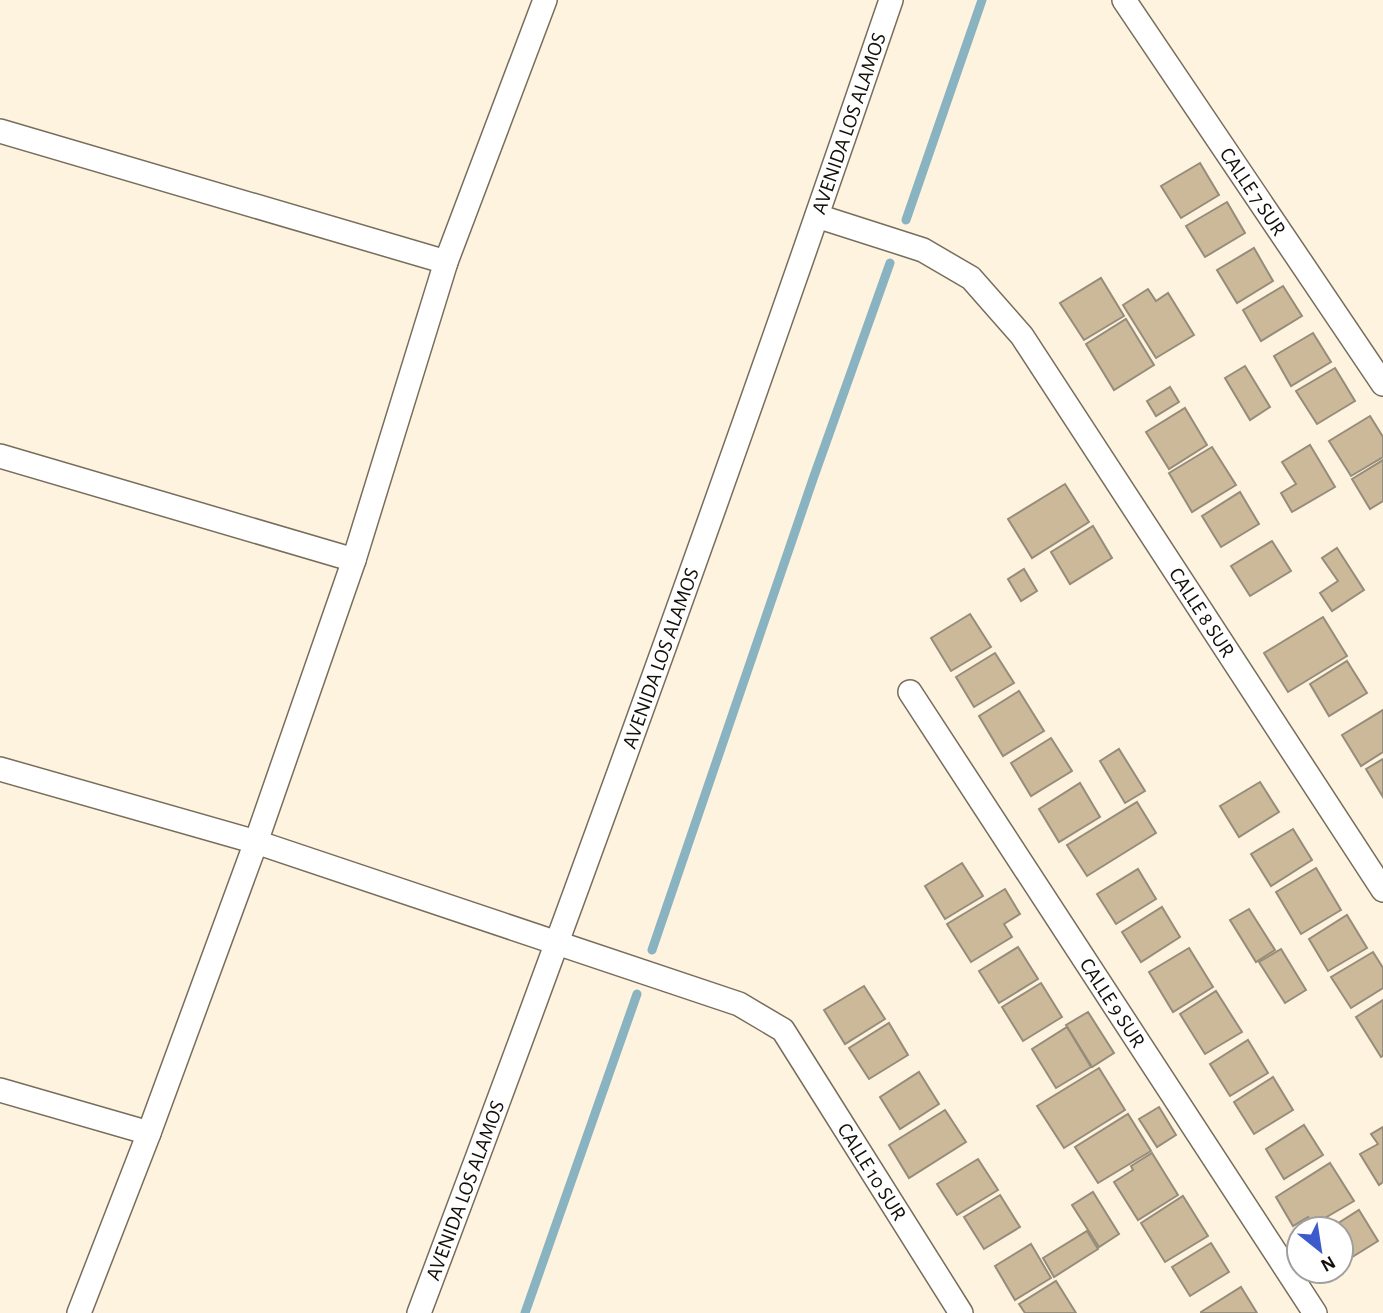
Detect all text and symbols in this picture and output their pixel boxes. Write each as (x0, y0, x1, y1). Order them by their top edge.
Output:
street label: AVENIDA LOS ALAMOS (808, 30, 890, 217)
street label: CALLE 7 SUR (1216, 144, 1290, 239)
street label: CALLE 8 SUR (1165, 564, 1239, 661)
street label: AVENIDA LOS ALAMOS (618, 565, 702, 751)
street label: CALLE 9 SUR (1076, 954, 1149, 1051)
street label: AVENIDA LOS ALAMOS (422, 1098, 508, 1283)
street label: CALLE 10 SUR (834, 1119, 910, 1224)
north arrow (1285, 1215, 1355, 1285)
text: N (1317, 1252, 1338, 1275)

